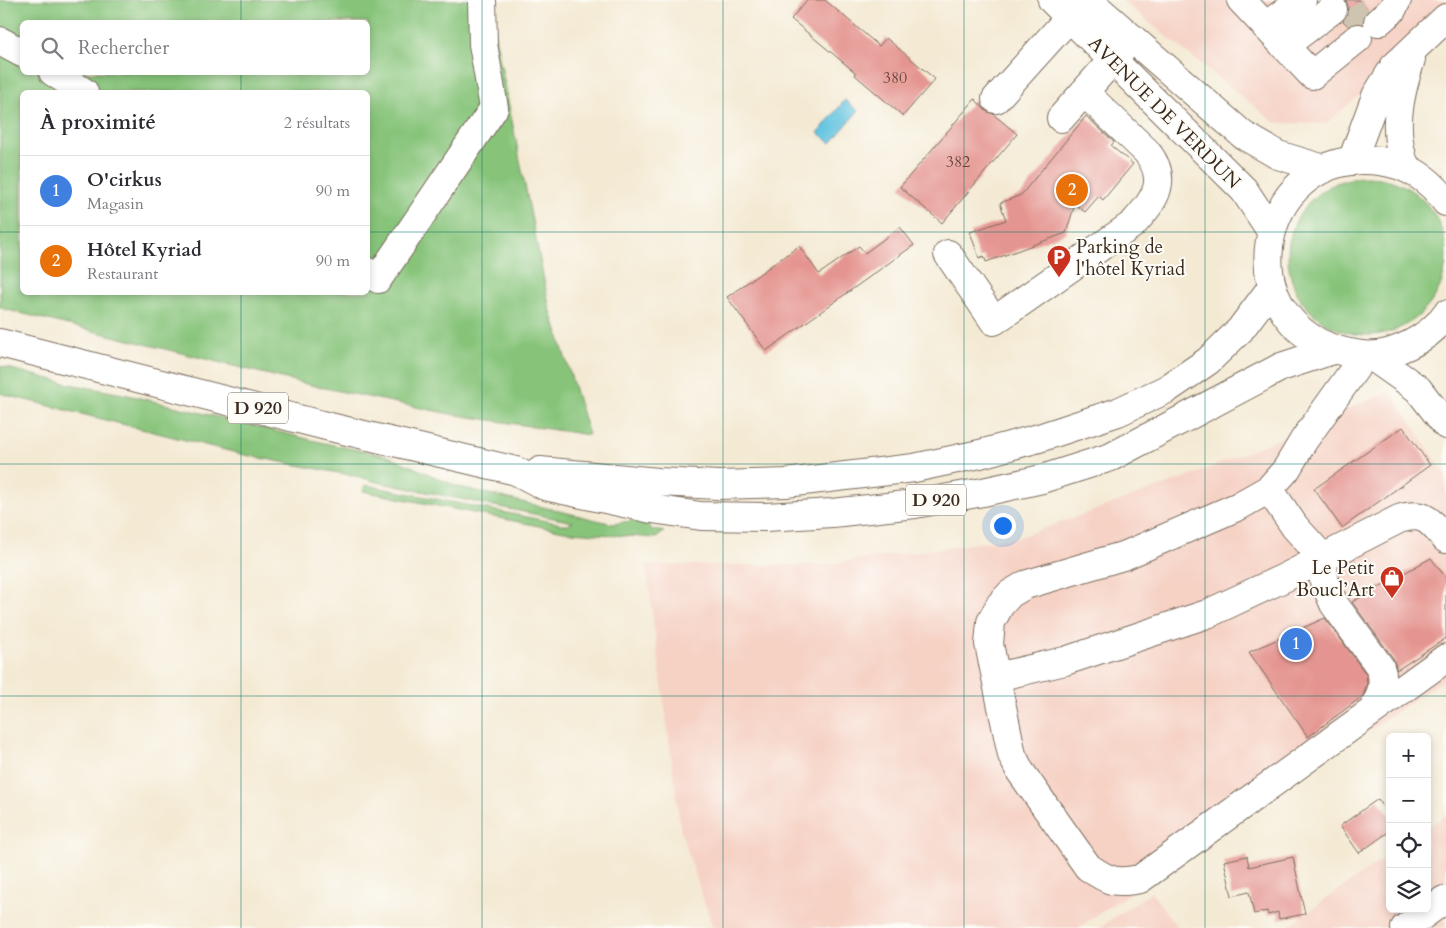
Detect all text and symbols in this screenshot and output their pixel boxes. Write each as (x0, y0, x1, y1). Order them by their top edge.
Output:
search box (20, 20, 370, 75)
street label: AVENUE DE VERDUN (1082, 31, 1246, 195)
icon: search (38, 34, 66, 62)
text: Rechercher (78, 35, 169, 61)
house number: 380 (883, 67, 907, 89)
text: À proximité (40, 108, 156, 137)
text: 2 résultats (284, 112, 350, 134)
house number: 382 (946, 151, 970, 173)
text: O'cirkus (87, 167, 162, 193)
pin: 2 (1056, 171, 1088, 209)
text: 1 (52, 180, 60, 202)
text: 90 m (316, 180, 350, 202)
text: Magasin (87, 193, 144, 215)
place label: Parking de l'hôtel Kyriad (1076, 234, 1185, 282)
text: Hôtel Kyriad (87, 237, 202, 263)
parking icon: Parking de l'hôtel Kyriad (1046, 244, 1072, 278)
text: 2 (52, 250, 60, 272)
text: 90 m (316, 250, 350, 272)
text: Restaurant (87, 263, 158, 285)
road number: D 920 (228, 392, 288, 423)
road number: D 920 (906, 484, 966, 516)
your location (990, 513, 1016, 539)
place label: Le Petit Boucl’Art (1296, 555, 1374, 603)
shop icon: Le Petit Boucl’Art (1379, 565, 1405, 599)
pin: 1 (1280, 625, 1312, 663)
map controls (1386, 733, 1431, 913)
button: + (1386, 733, 1431, 778)
button: − (1386, 778, 1431, 823)
button: locate (1386, 823, 1431, 868)
button: layers (1386, 868, 1431, 913)

